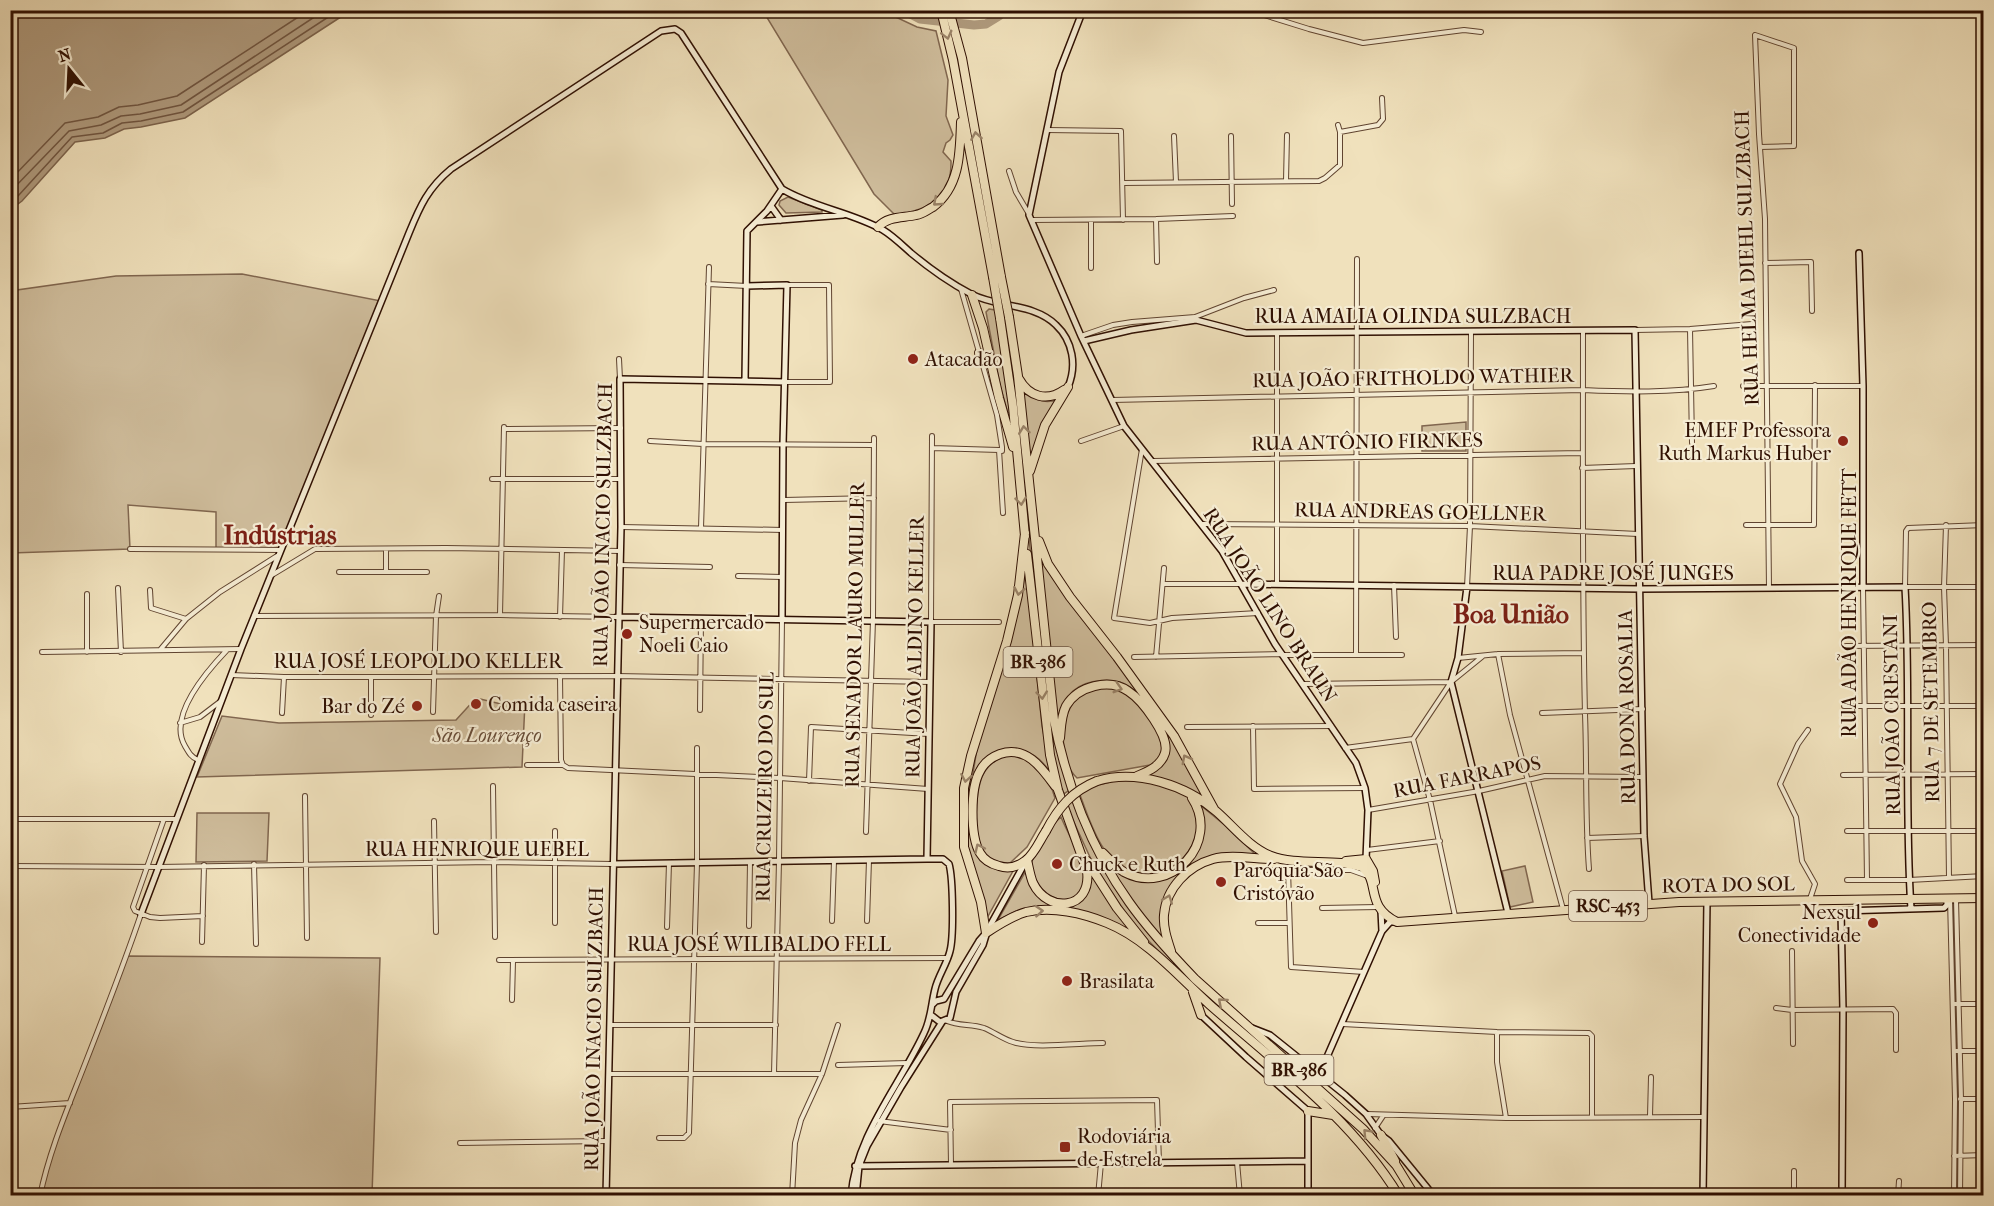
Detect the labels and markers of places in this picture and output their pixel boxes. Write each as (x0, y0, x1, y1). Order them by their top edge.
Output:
place label: Atacadão (924, 348, 1003, 371)
marker: Atacadão (906, 352, 920, 366)
place label: EMEF Professora Ruth Markus Huber (1658, 419, 1832, 465)
marker: EMEF Professora Ruth Markus Huber (1836, 434, 1850, 448)
place label: Supermercado Noeli Caio (639, 611, 764, 657)
marker: Supermercado Noeli Caio (620, 627, 634, 641)
place label: Comida caseira (488, 693, 618, 716)
place label: Bar do Zé (321, 695, 405, 718)
marker: Comida caseira (469, 697, 483, 711)
marker: Bar do Zé (410, 699, 424, 713)
place label: Chuck e Ruth (1069, 853, 1187, 876)
marker: Chuck e Ruth (1050, 857, 1064, 871)
place label: Paróquia São Cristóvão (1233, 859, 1344, 905)
marker: Paróquia São Cristóvão (1214, 875, 1228, 889)
place label: Nexsul Conectividade (1738, 901, 1861, 947)
marker: Nexsul Conectividade (1866, 916, 1880, 930)
place label: Brasilata (1079, 970, 1155, 993)
marker: Brasilata (1060, 974, 1074, 988)
place label: Rodoviária de Estrela (1077, 1125, 1172, 1171)
marker: Rodoviária de Estrela (1058, 1140, 1072, 1154)

